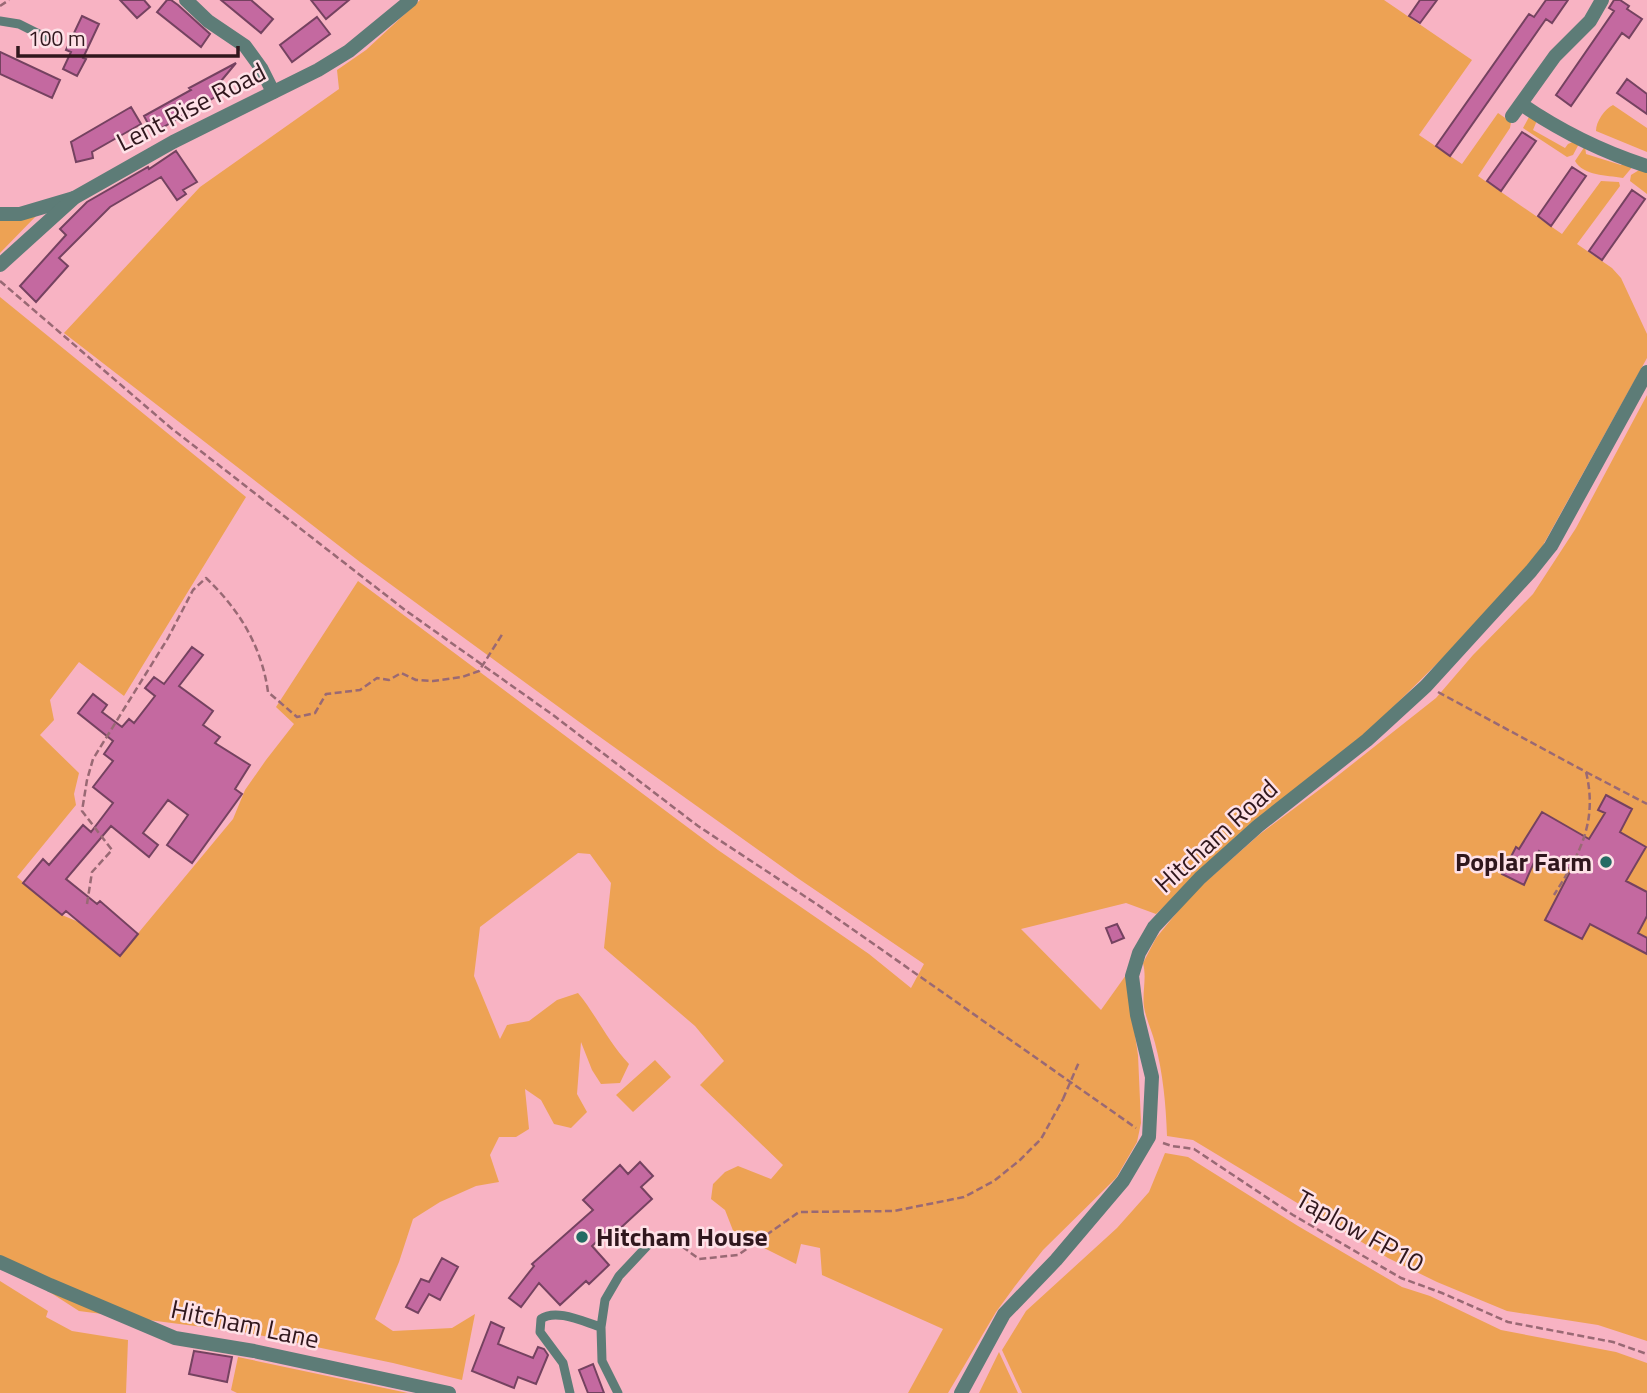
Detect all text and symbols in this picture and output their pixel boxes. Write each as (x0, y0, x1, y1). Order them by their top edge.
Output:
scale bar (18, 14, 238, 58)
text: 100 m (28, 22, 85, 54)
street label: Lent Rise Road (109, 52, 272, 161)
street label: Hitcham Road (1145, 769, 1286, 902)
place label: Poplar Farm (1455, 842, 1592, 881)
marker: Poplar Farm (1598, 854, 1614, 870)
street label: Taplow FP10 (1289, 1179, 1432, 1282)
place label: Hitcham House (596, 1217, 768, 1256)
marker: Hitcham House (574, 1229, 590, 1245)
street label: Hitcham Lane (167, 1289, 323, 1358)

